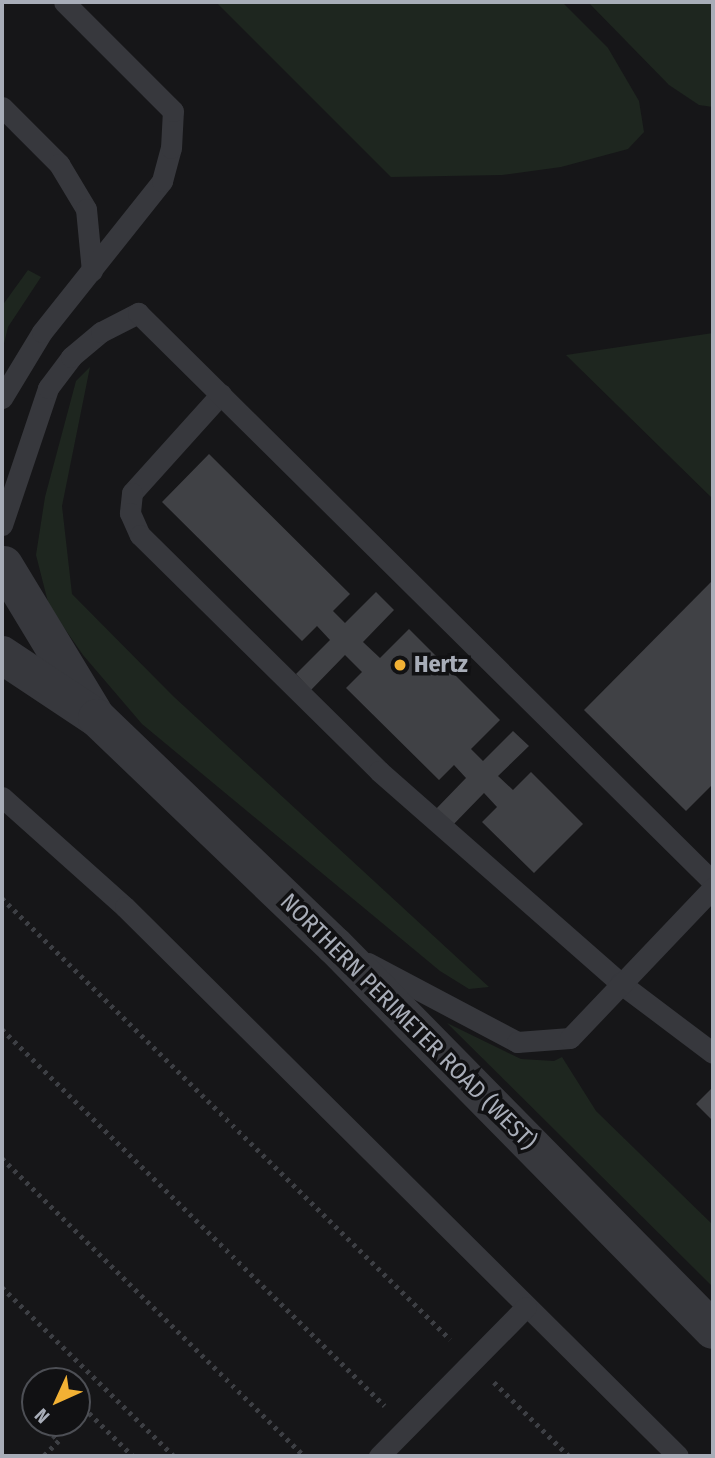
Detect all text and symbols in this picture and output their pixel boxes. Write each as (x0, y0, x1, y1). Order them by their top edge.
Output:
place label: Hertz (414, 651, 468, 679)
marker: Hertz (392, 657, 408, 673)
street label: NORTHERN PERIMETER ROAD (WEST) (274, 888, 542, 1156)
north arrow (21, 1367, 91, 1437)
text: N (30, 1404, 54, 1428)

